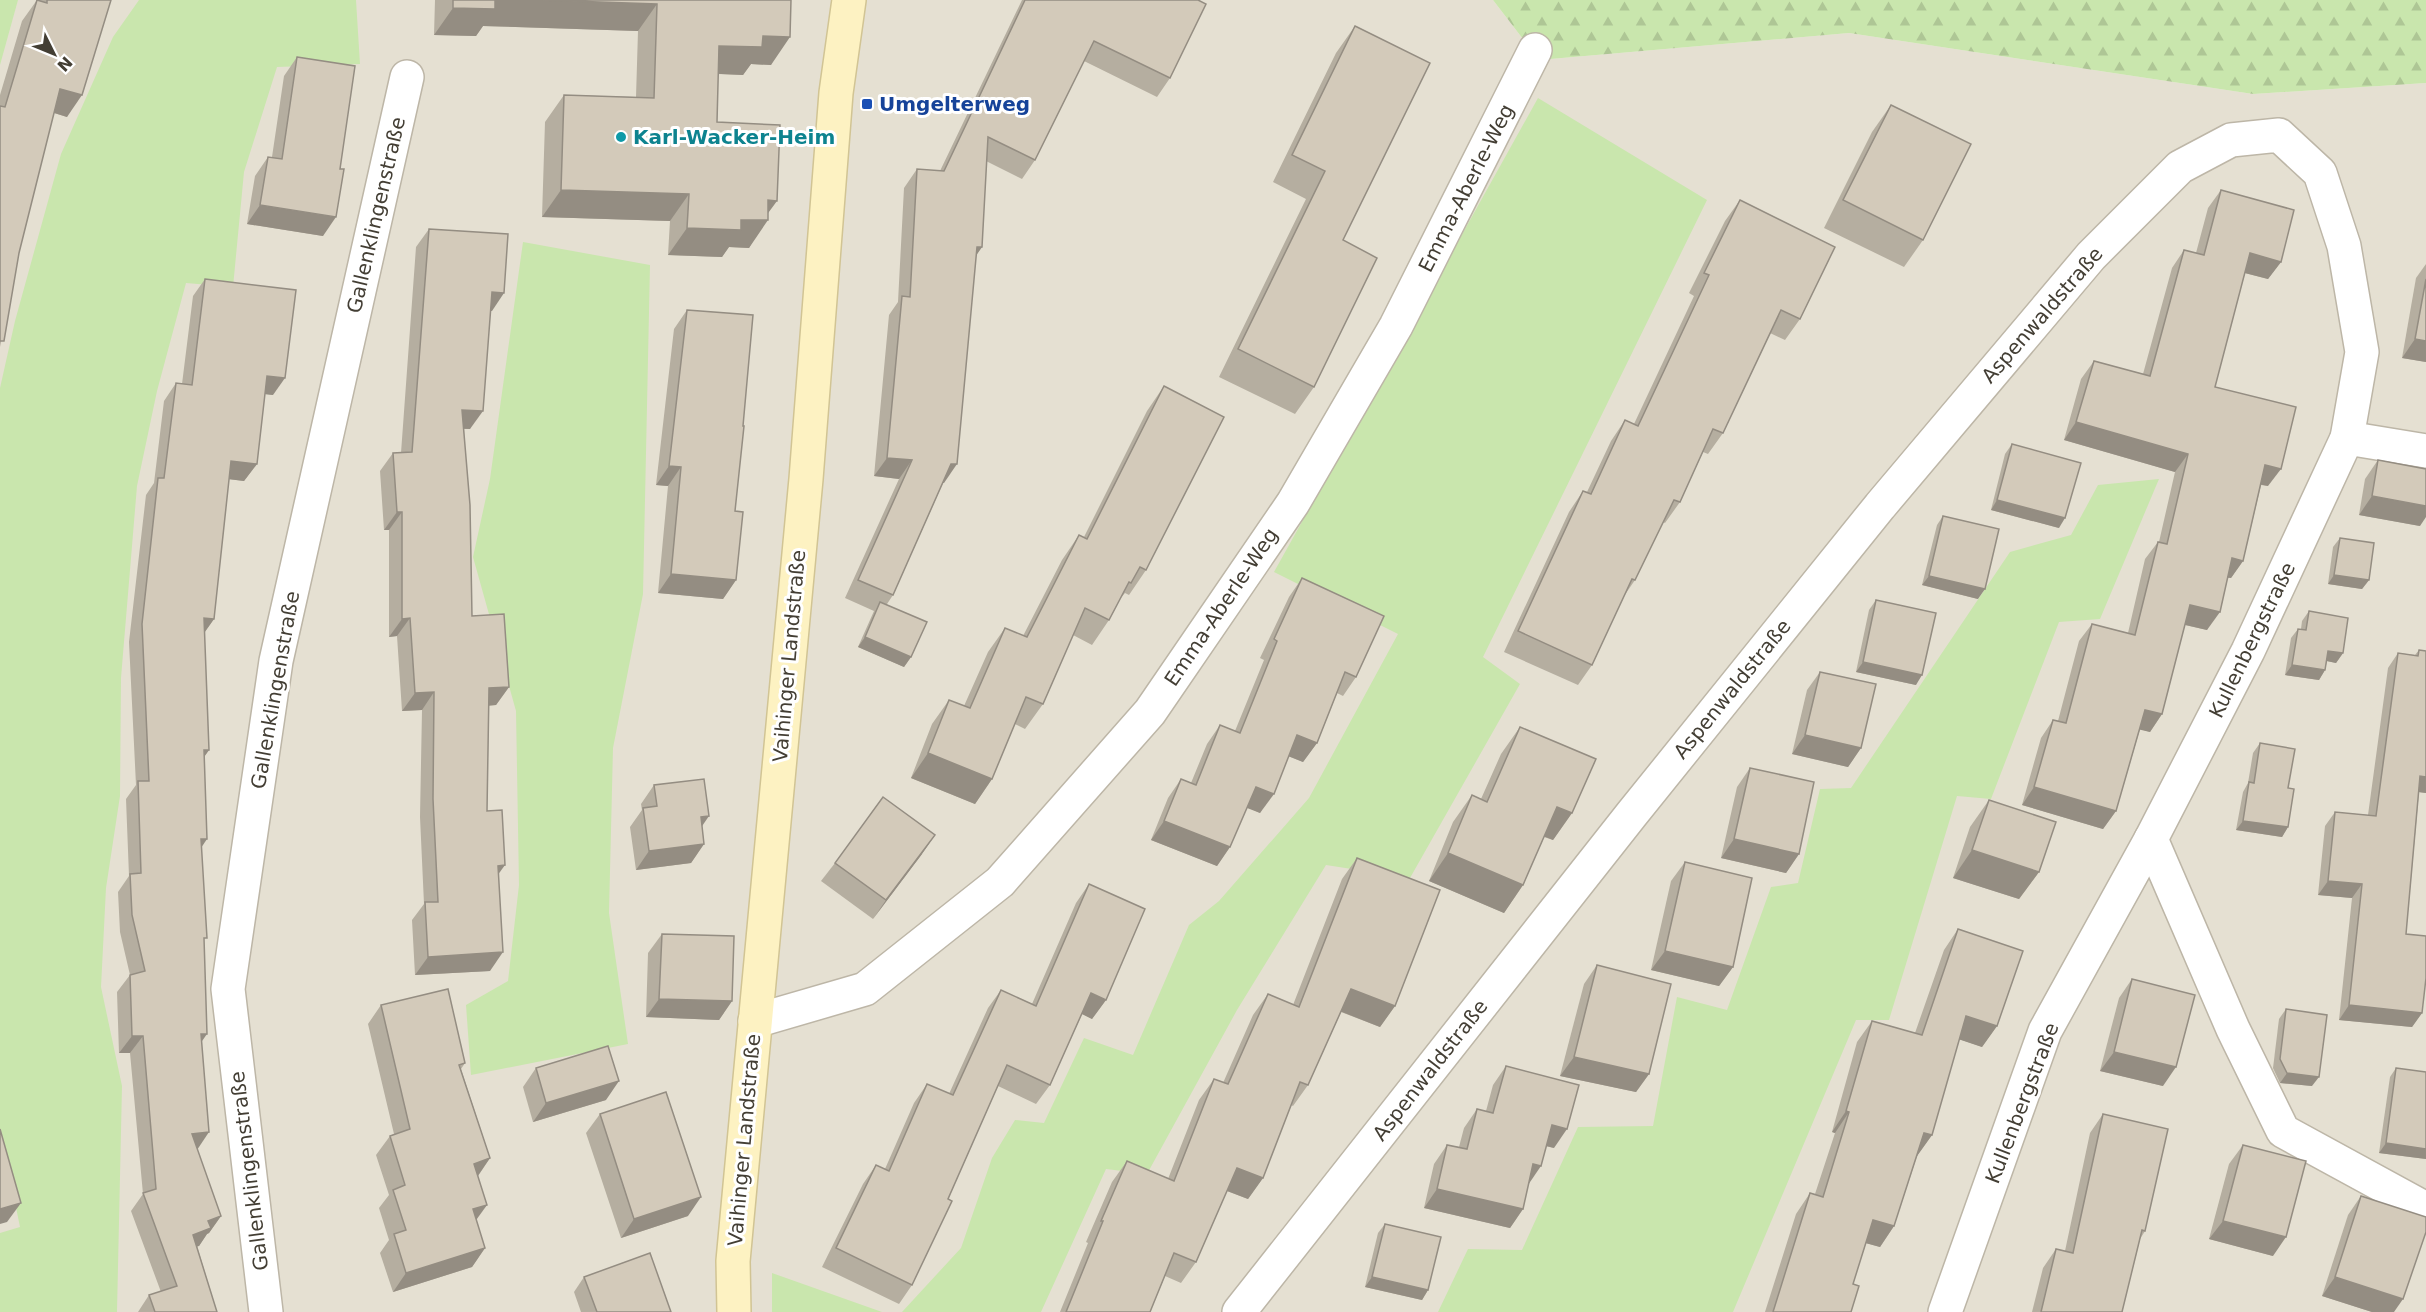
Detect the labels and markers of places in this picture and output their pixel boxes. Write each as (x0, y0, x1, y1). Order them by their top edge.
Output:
place label: Umgelterweg (879, 92, 1030, 116)
marker: Umgelterweg (860, 97, 874, 111)
place label: Karl-Wacker-Heim (633, 125, 835, 149)
marker: Karl-Wacker-Heim (614, 130, 628, 144)

